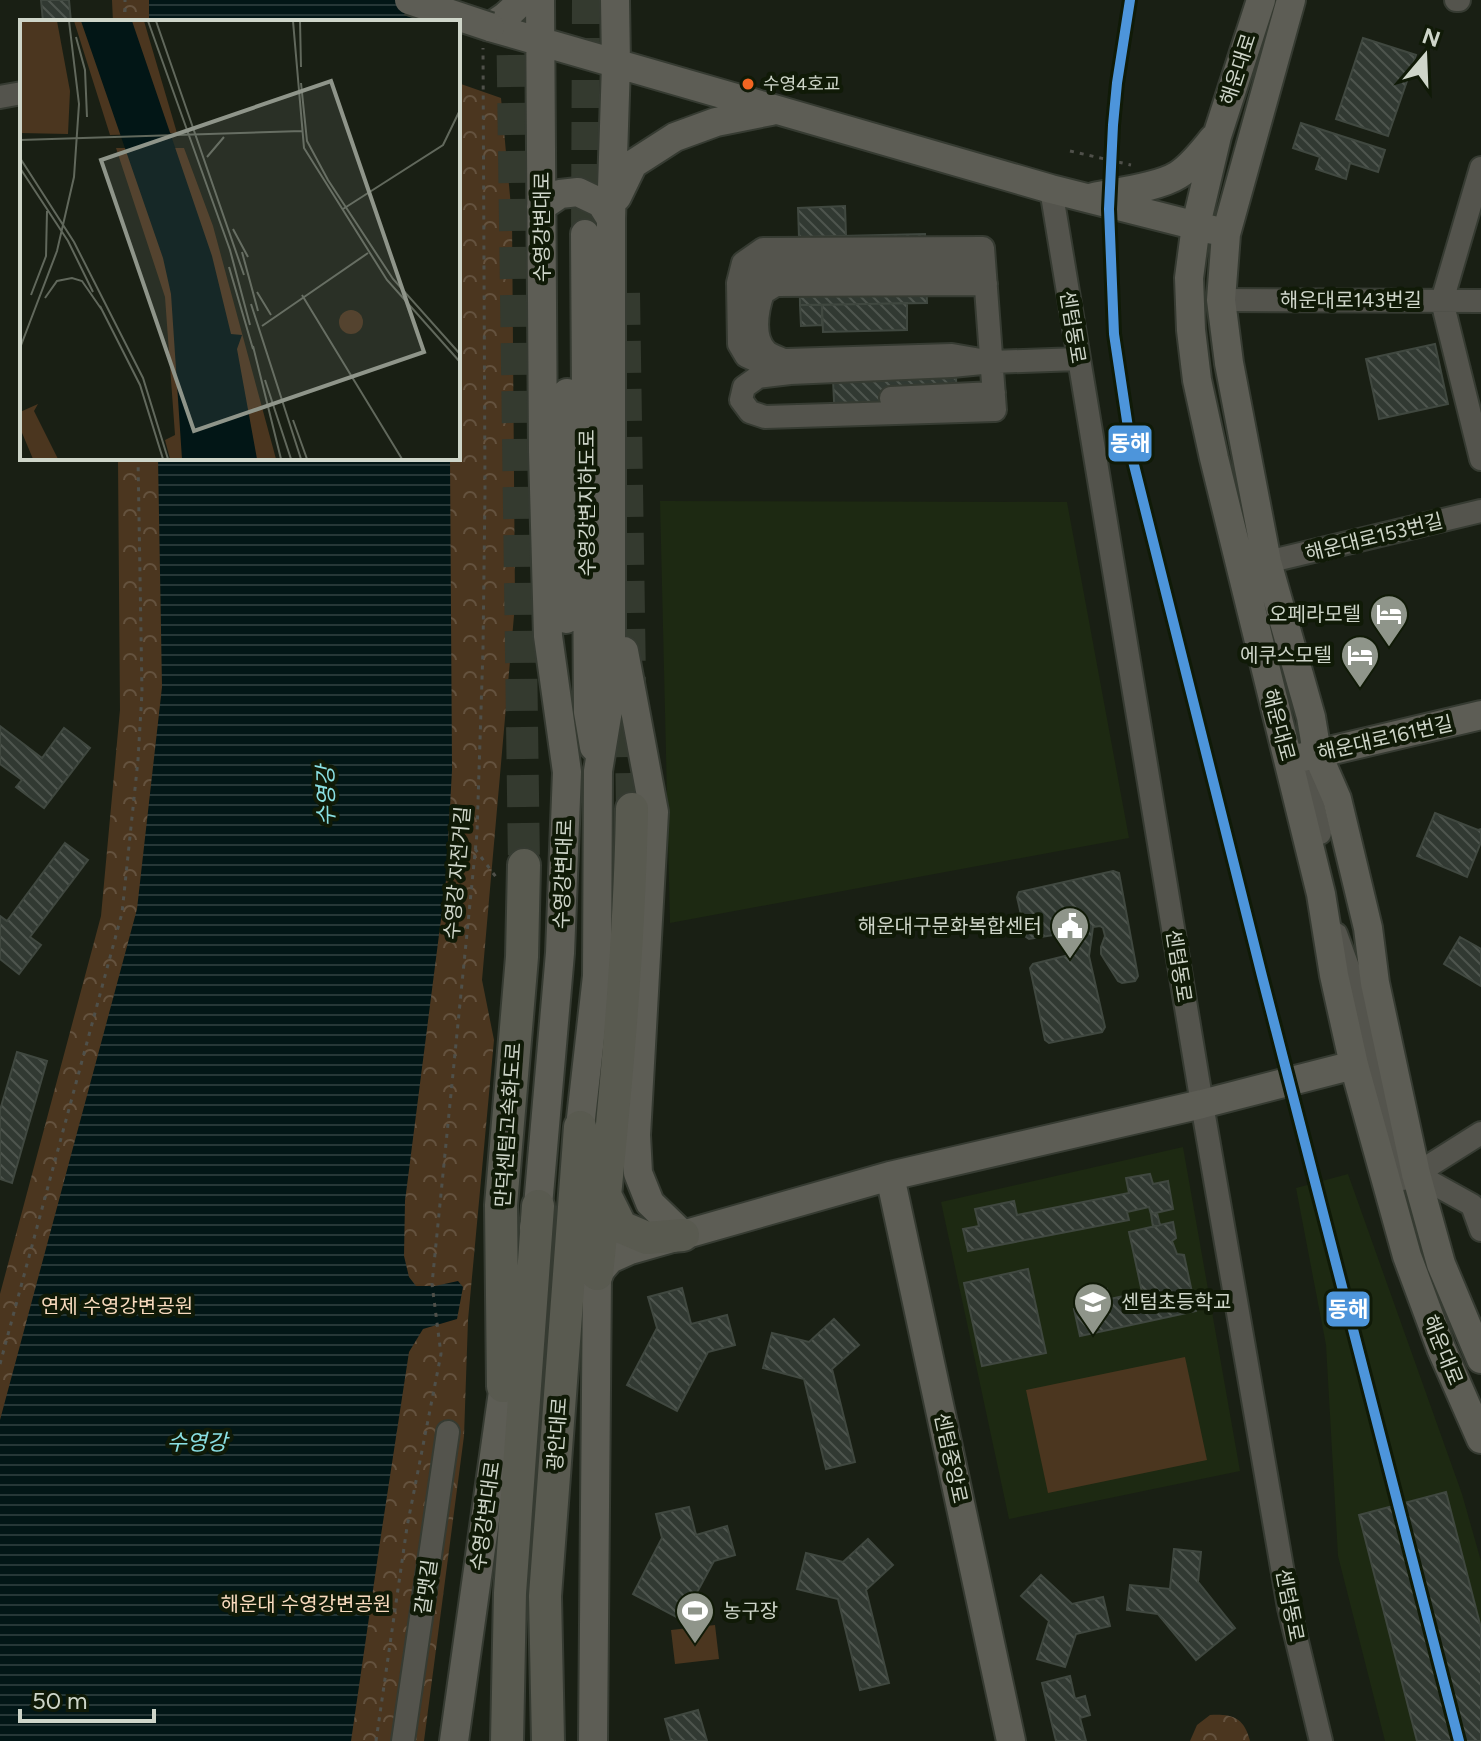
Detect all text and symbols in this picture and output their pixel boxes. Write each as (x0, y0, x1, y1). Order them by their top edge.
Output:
north arrow (1385, 16, 1465, 96)
inset map (20, 20, 460, 460)
text: N (1419, 22, 1444, 53)
street label: 해운대로 (1215, 30, 1261, 108)
place label: 수영4호교 (763, 73, 840, 95)
marker: 수영4호교 (740, 76, 756, 92)
street label: 수영강변대로 (530, 172, 554, 282)
street label: 해운대로143번길 (1280, 288, 1422, 312)
street label: 센텀동로 (1055, 289, 1091, 365)
line badge: 동해 (1107, 424, 1153, 463)
street label: 수영강변지하도로 (575, 429, 599, 577)
text: 동해 (1110, 430, 1150, 457)
street label: 해운대로153번길 (1303, 508, 1445, 566)
hotel icon: 오페라모텔 (1368, 593, 1410, 648)
place label: 오페라모텔 (1269, 602, 1361, 626)
hotel icon: 에쿠스모텔 (1339, 634, 1381, 689)
place label: 에쿠스모텔 (1240, 643, 1332, 667)
street label: 해운대로 (1258, 686, 1300, 764)
street label: 해운대로161번길 (1315, 711, 1455, 765)
water label: 수영강 (312, 763, 340, 827)
street label: 수영강 자전거길 (439, 805, 475, 941)
street label: 수영강변대로 (549, 818, 577, 930)
public building icon: 해운대구문화복합센터 (1049, 905, 1091, 960)
place label: 해운대구문화복합센터 (858, 914, 1042, 938)
street label: 센텀동로 (1161, 928, 1197, 1004)
street label: 만덕센텀고속화도로 (490, 1042, 526, 1208)
school or university icon: 센텀초등학교 (1072, 1281, 1114, 1336)
place label: 센텀초등학교 (1121, 1290, 1231, 1314)
line badge: 동해 (1325, 1290, 1371, 1328)
park label: 연제 수영강변공원 (41, 1294, 193, 1318)
text: 동해 (1328, 1296, 1368, 1323)
street label: 해운대로 (1418, 1311, 1468, 1389)
street label: 광안대로 (542, 1396, 572, 1472)
street label: 센텀중앙로 (930, 1411, 972, 1505)
water label: 수영강 (167, 1429, 230, 1456)
street label: 수영강변대로 (465, 1460, 505, 1572)
street label: 갈맷길 (410, 1558, 442, 1616)
street label: 센텀동로 (1271, 1567, 1309, 1643)
sports icon: 농구장 (674, 1590, 716, 1645)
park label: 해운대 수영강변공원 (221, 1592, 391, 1616)
place label: 농구장 (723, 1599, 778, 1623)
scale bar (20, 1673, 154, 1723)
text: 50 m (32, 1686, 88, 1715)

